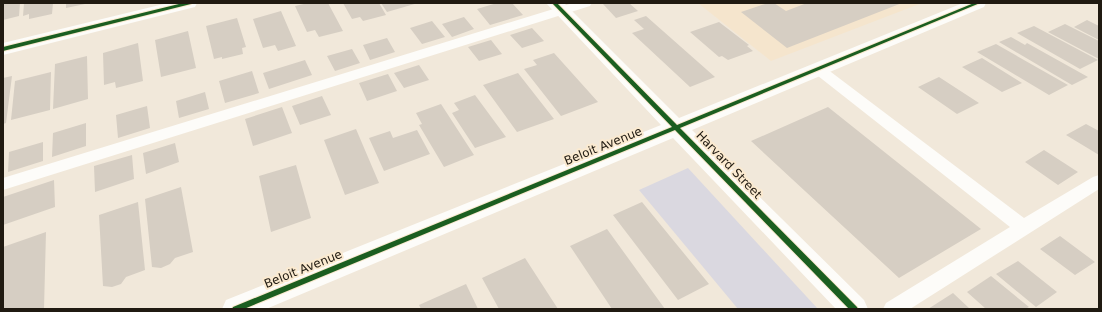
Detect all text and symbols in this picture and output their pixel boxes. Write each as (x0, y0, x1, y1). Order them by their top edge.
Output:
street label: Beloit Avenue (562, 124, 644, 168)
street label: Harvard Street (693, 128, 765, 202)
street label: Beloit Avenue (262, 247, 344, 291)

